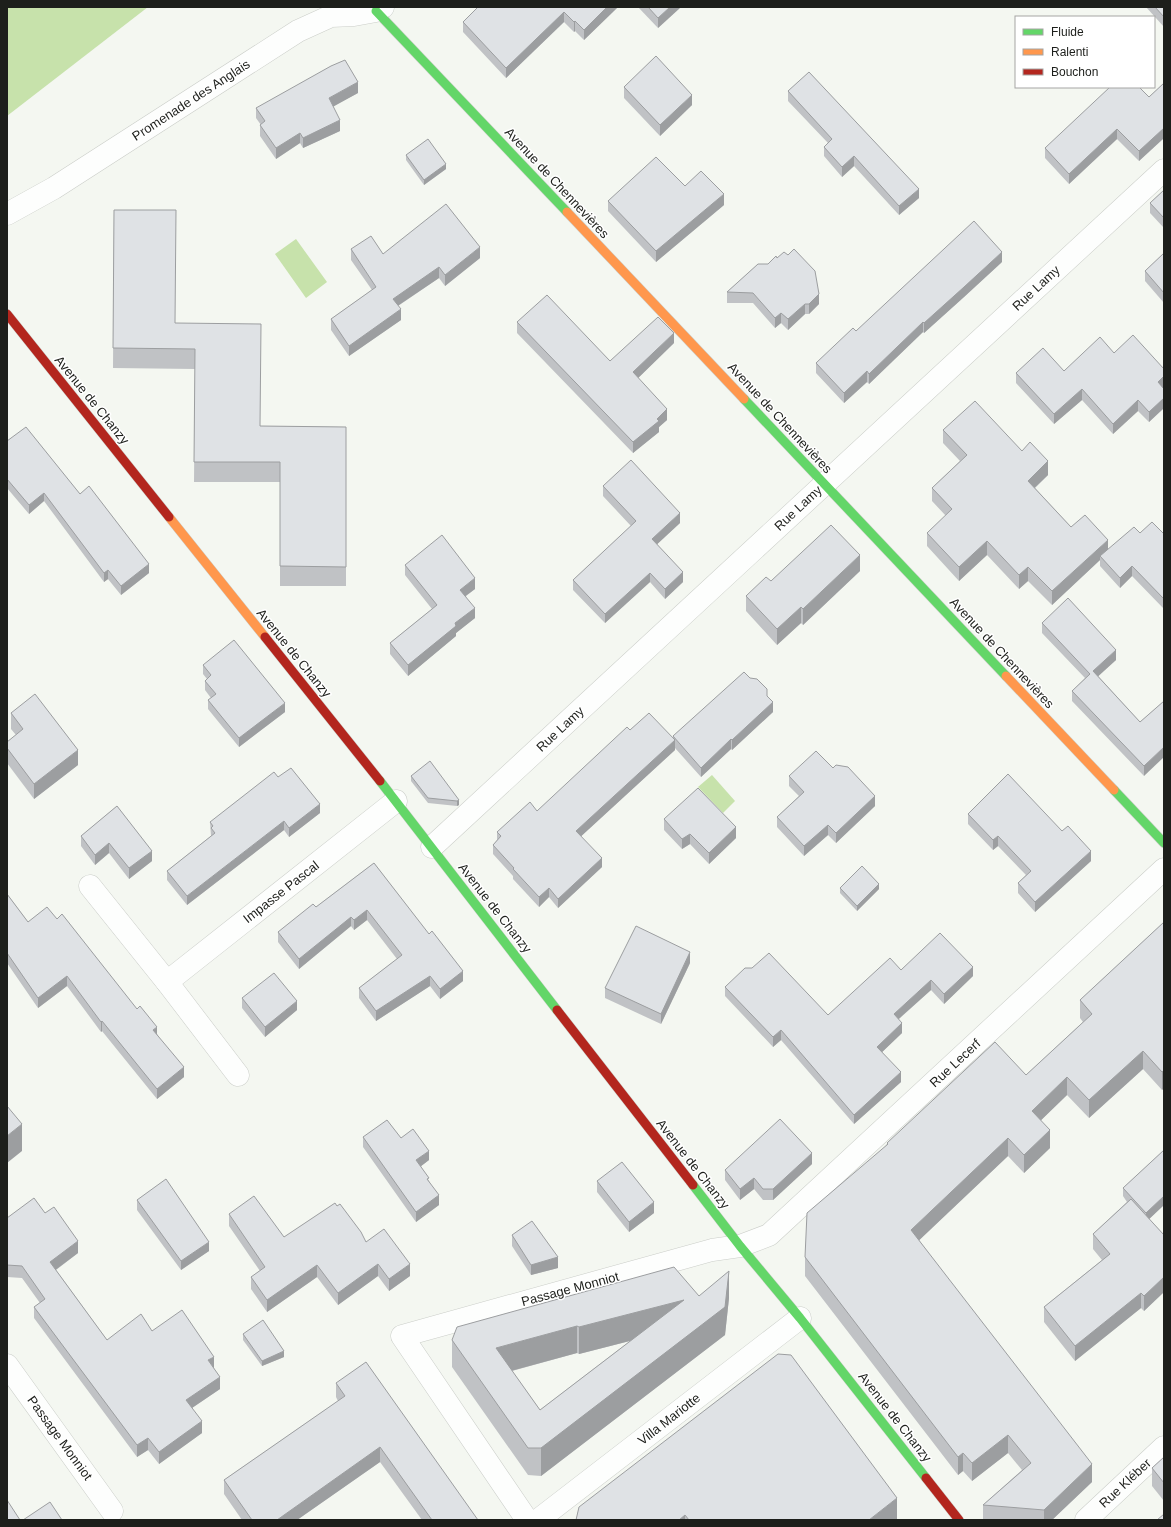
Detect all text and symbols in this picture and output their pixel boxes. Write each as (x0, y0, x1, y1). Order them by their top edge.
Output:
legend (1015, 16, 1155, 88)
text: Fluide (1051, 25, 1084, 39)
text: Ralenti (1051, 45, 1088, 59)
street label: Promenade des Anglais (129, 56, 253, 144)
text: Bouchon (1051, 65, 1098, 79)
street label: Avenue de Chennevières (502, 125, 613, 242)
street label: Rue Lamy (1009, 262, 1063, 314)
street label: Avenue de Chanzy (52, 353, 133, 448)
street label: Avenue de Chennevières (725, 360, 836, 477)
street label: Rue Lamy (771, 482, 825, 534)
street label: Avenue de Chennevières (947, 595, 1058, 712)
street label: Avenue de Chanzy (254, 606, 335, 701)
street label: Rue Lamy (533, 703, 587, 755)
street label: Impasse Pascal (240, 858, 322, 926)
street label: Avenue de Chanzy (455, 860, 535, 956)
street label: Rue Lecerf (927, 1036, 984, 1090)
street label: Avenue de Chanzy (653, 1116, 733, 1212)
street label: Passage Monniot (520, 1269, 621, 1309)
street label: Avenue de Chanzy (855, 1369, 935, 1465)
street label: Villa Mariotte (635, 1390, 703, 1448)
street label: Passage Monniot (24, 1393, 96, 1483)
street label: Rue Kléber (1096, 1455, 1154, 1511)

